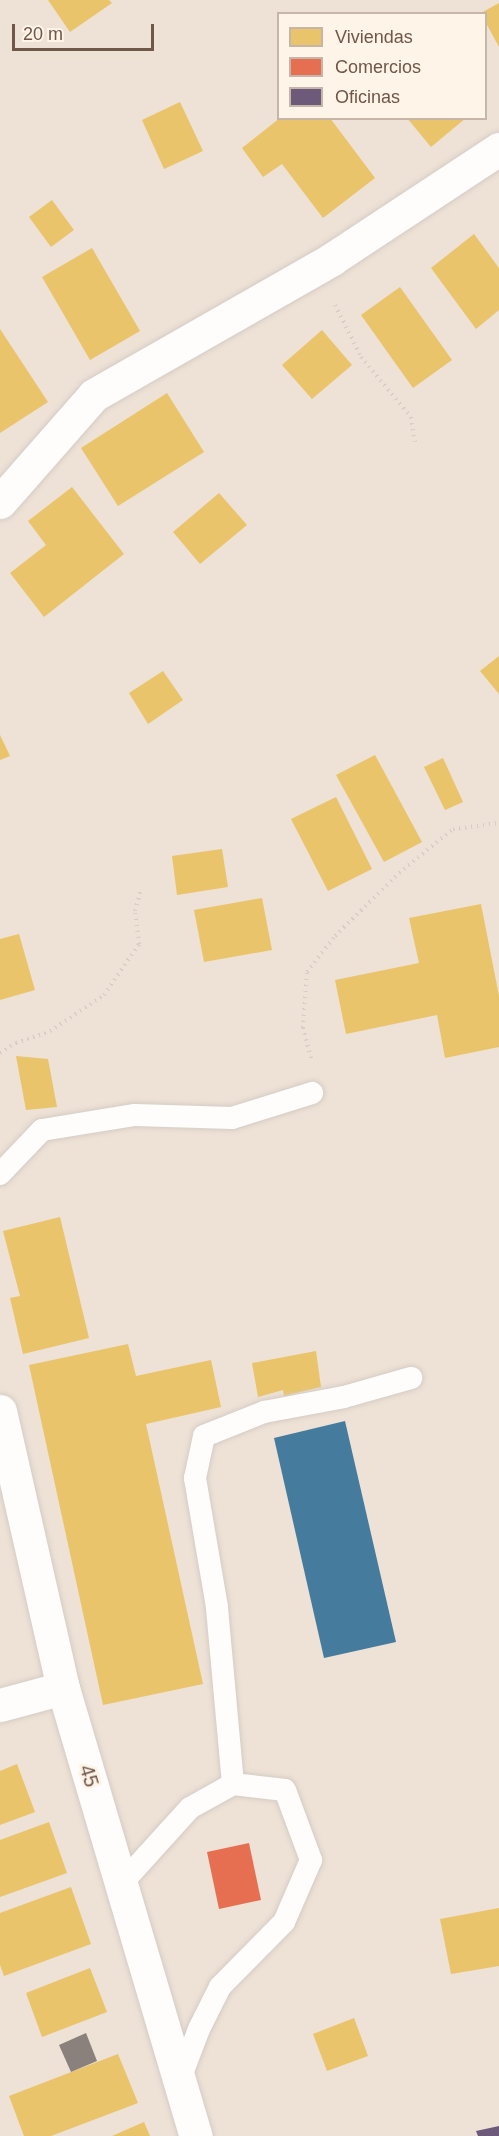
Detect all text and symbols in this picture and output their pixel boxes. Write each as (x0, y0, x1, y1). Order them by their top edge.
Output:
scale bar (15, 12, 158, 50)
legend (277, 12, 487, 120)
text: 20 m (23, 24, 63, 44)
text: Viviendas (335, 27, 413, 47)
text: Comercios (335, 57, 421, 77)
text: Oficinas (335, 87, 400, 107)
street label: 45 (74, 1762, 104, 1790)

